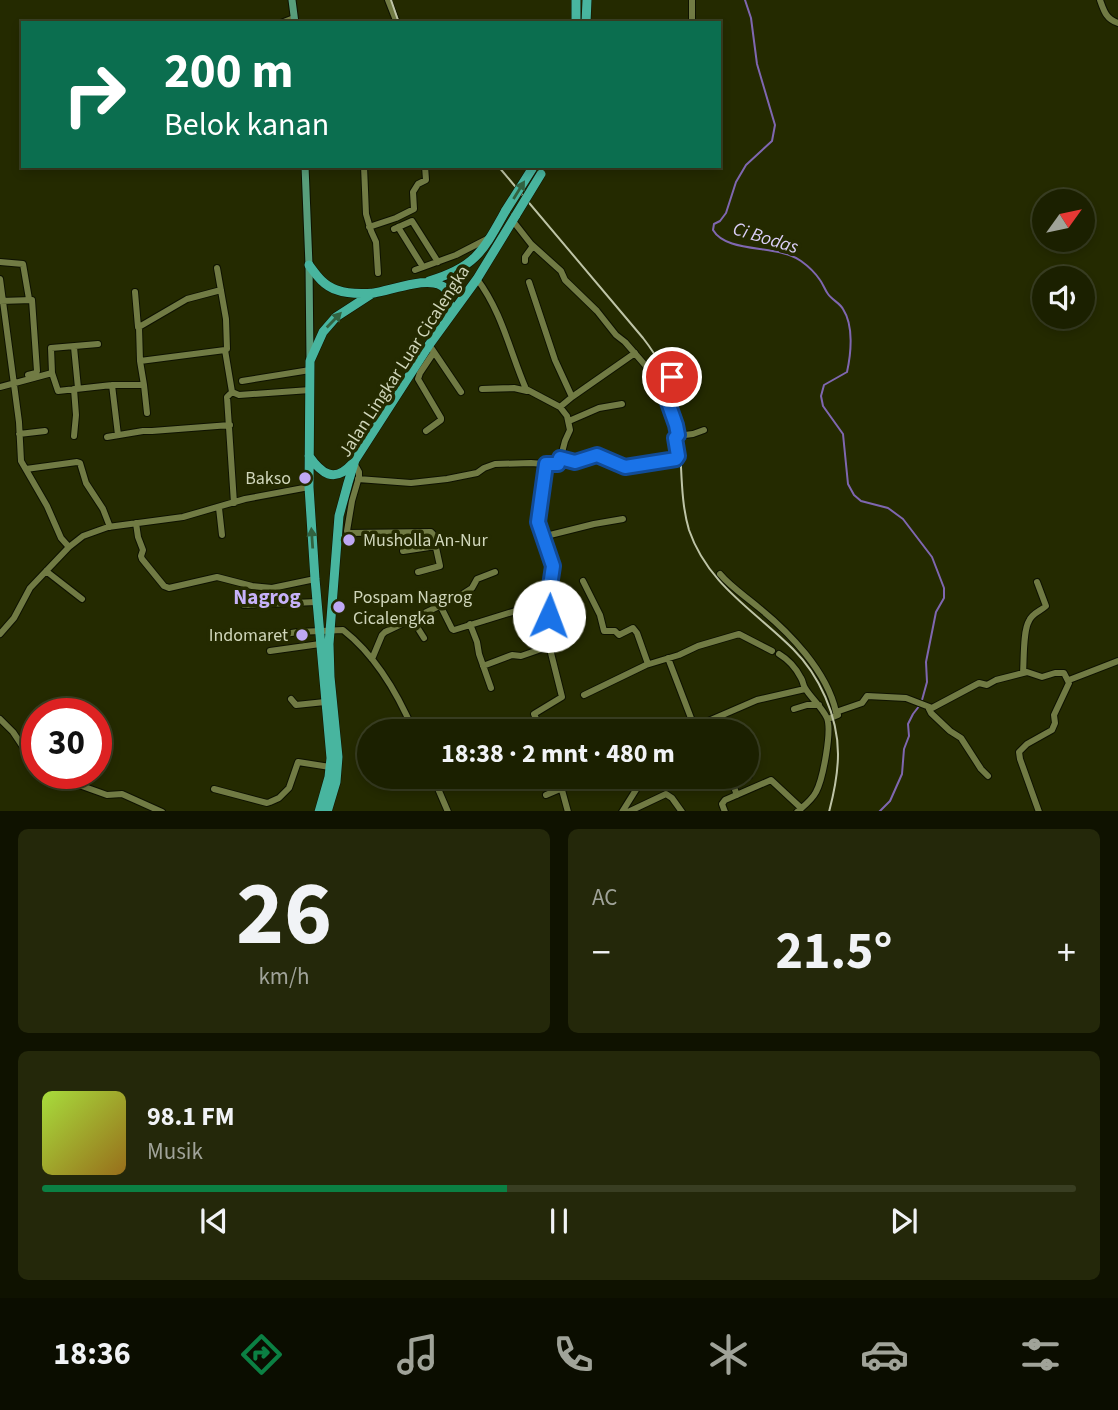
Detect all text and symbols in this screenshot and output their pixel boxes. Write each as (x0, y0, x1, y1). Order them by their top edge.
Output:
text: 200 m (164, 37, 293, 107)
icon: right (49, 49, 140, 140)
text: Belok kanan (164, 102, 329, 148)
one-way arrow (512, 180, 525, 199)
north arrow (1032, 189, 1096, 252)
map controls (1032, 189, 1095, 329)
water label: Ci Bodas (729, 216, 802, 261)
street label: Jalan Lingkar Luar Cicalengka (333, 261, 476, 462)
button: sound (1032, 266, 1095, 329)
one-way arrow (326, 312, 342, 329)
pin (642, 347, 702, 407)
icon: arrive (653, 358, 691, 396)
place label: Bakso (245, 466, 291, 491)
marker: Bakso (297, 470, 313, 486)
one-way arrow (306, 527, 317, 549)
place label: Musholla An-Nur (363, 528, 488, 553)
marker: Musholla An-Nur (341, 532, 357, 548)
position arrow (512, 579, 586, 653)
district label: Nagrog (233, 582, 301, 612)
place label: Pospam Nagrog Cicalengka (353, 585, 472, 631)
marker: Pospam Nagrog Cicalengka (331, 599, 347, 615)
place label: Indomaret (209, 623, 288, 648)
marker: Indomaret (294, 627, 310, 643)
speed limit sign: 30 (21, 698, 112, 789)
text: 18:38 · 2 mnt · 480 m (441, 735, 675, 772)
text: 26 (236, 850, 332, 979)
text: AC (592, 881, 617, 914)
text: 21.5° (776, 915, 892, 989)
text: − (592, 926, 611, 980)
text: + (1057, 926, 1076, 980)
text: km/h (258, 960, 310, 993)
text: 98.1 FM (147, 1098, 235, 1135)
text: Musik (147, 1135, 203, 1168)
icon: previous (195, 1202, 233, 1240)
icon: pause (540, 1202, 578, 1240)
icon: next (885, 1202, 923, 1240)
icon: directions (237, 1330, 286, 1379)
icon: music (393, 1330, 442, 1379)
icon: phone (549, 1330, 598, 1379)
icon: climate (704, 1330, 753, 1379)
icon: car (860, 1330, 909, 1379)
icon: filters (1016, 1330, 1065, 1379)
text: 18:36 (53, 1331, 131, 1377)

